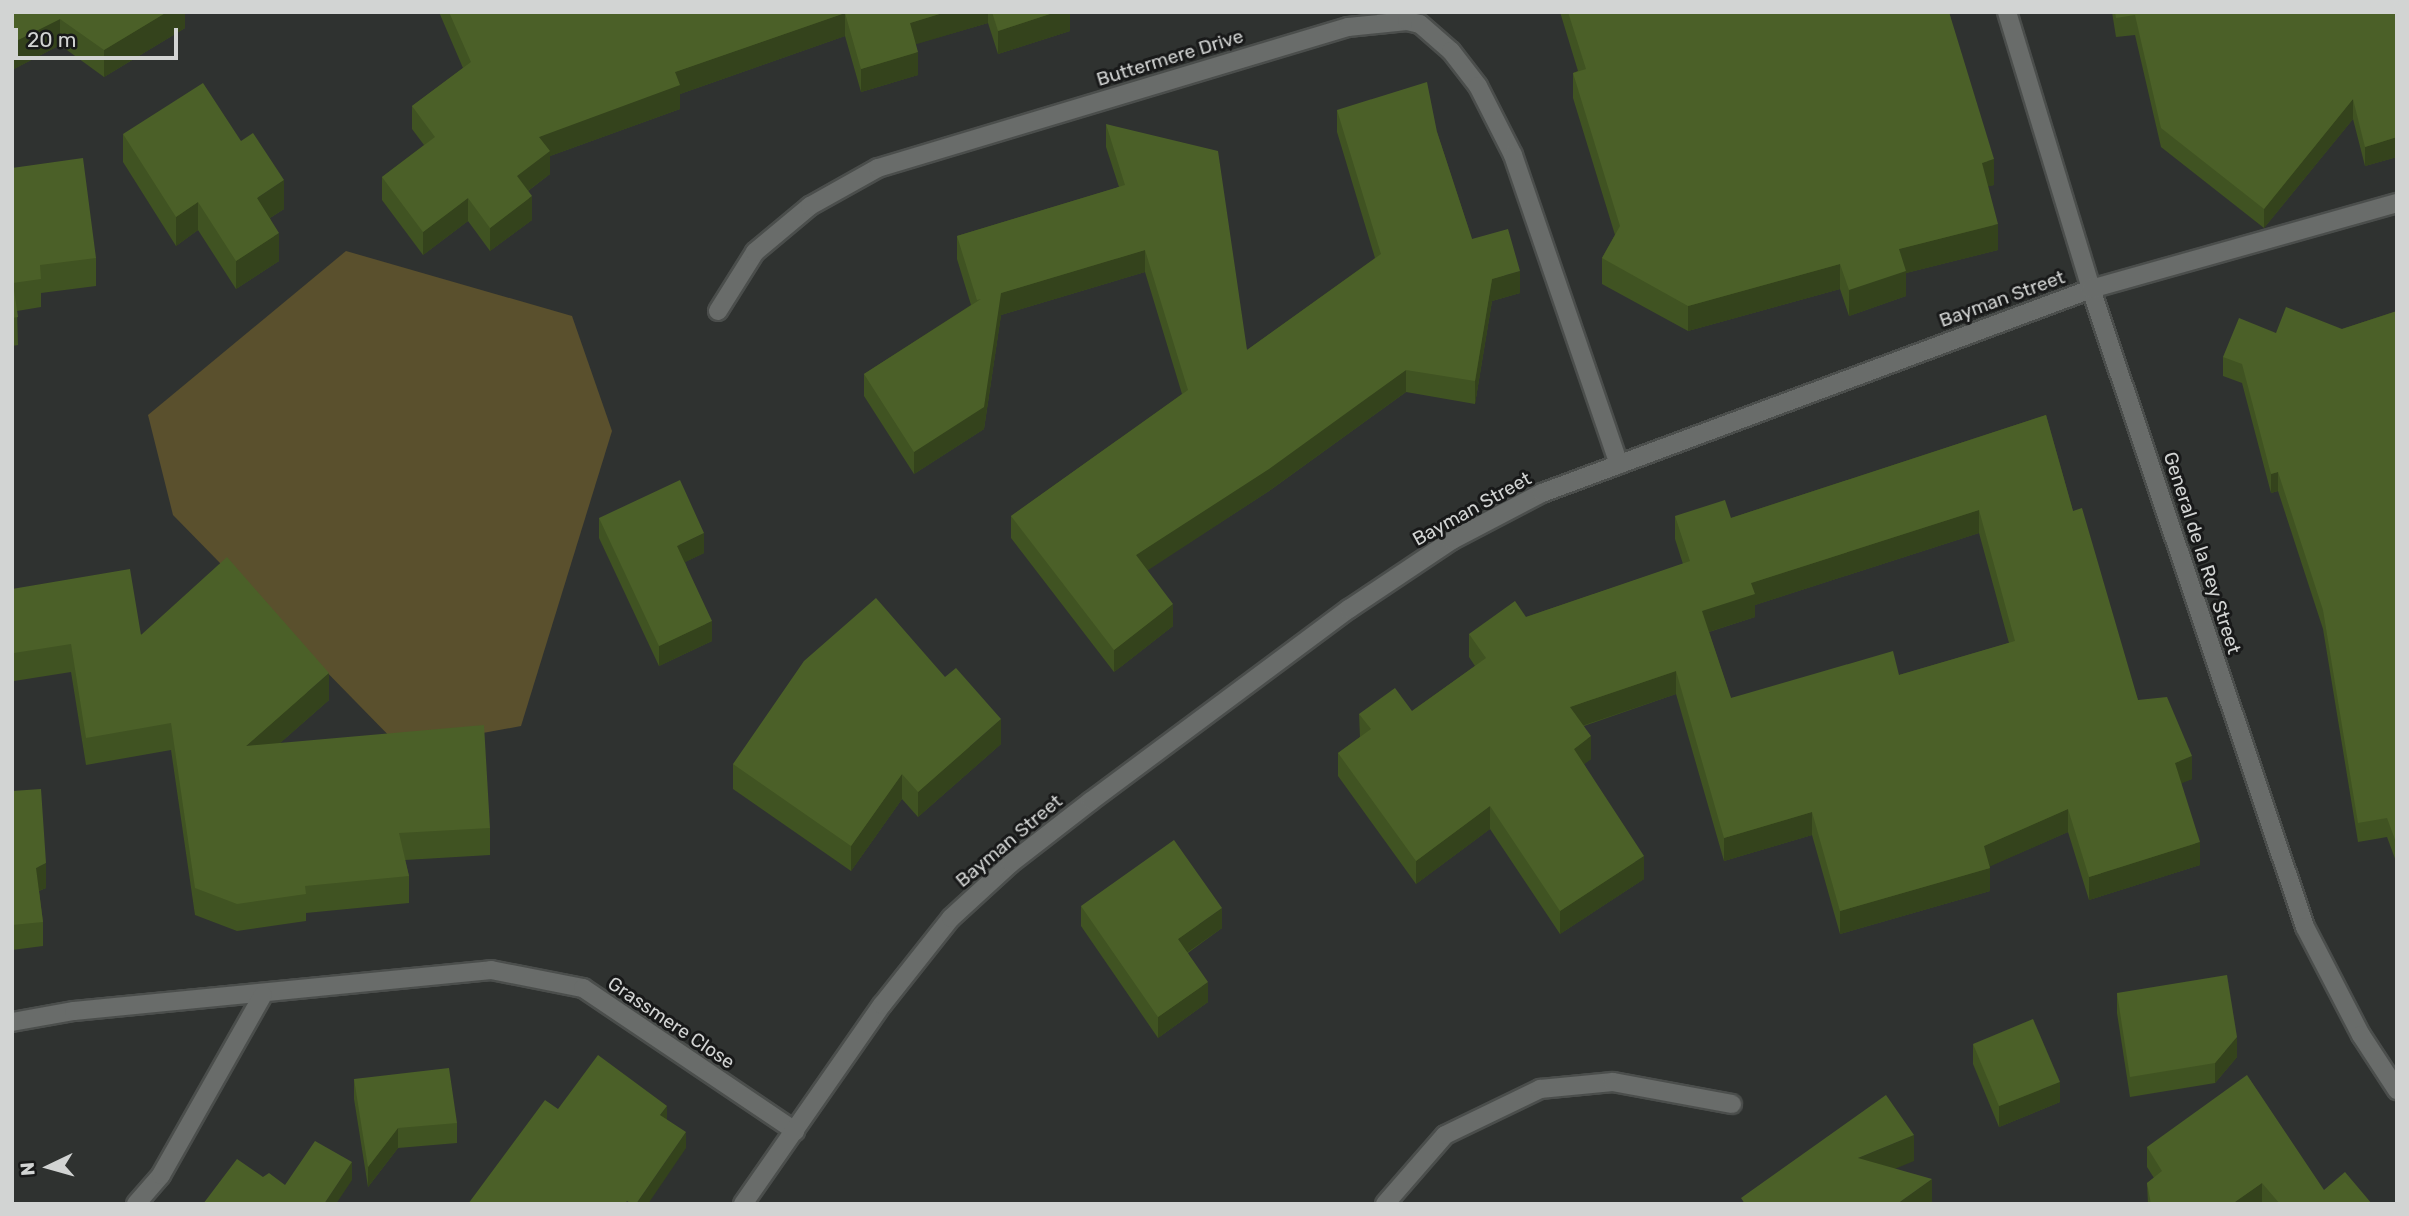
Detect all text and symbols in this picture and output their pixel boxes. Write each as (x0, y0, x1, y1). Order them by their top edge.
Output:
scale bar (18, 14, 182, 58)
street label: Buttermere Drive (1094, 25, 1246, 91)
text: 20 m (27, 27, 76, 52)
street label: Bayman Street (1936, 266, 2068, 332)
street label: General de la Rey Street (2158, 449, 2246, 657)
street label: Bayman Street (1409, 467, 1535, 551)
street label: Bayman Street (951, 790, 1067, 892)
street label: Grassmere Close (603, 972, 739, 1074)
north arrow (14, 1132, 84, 1202)
text: N (16, 1161, 40, 1177)

